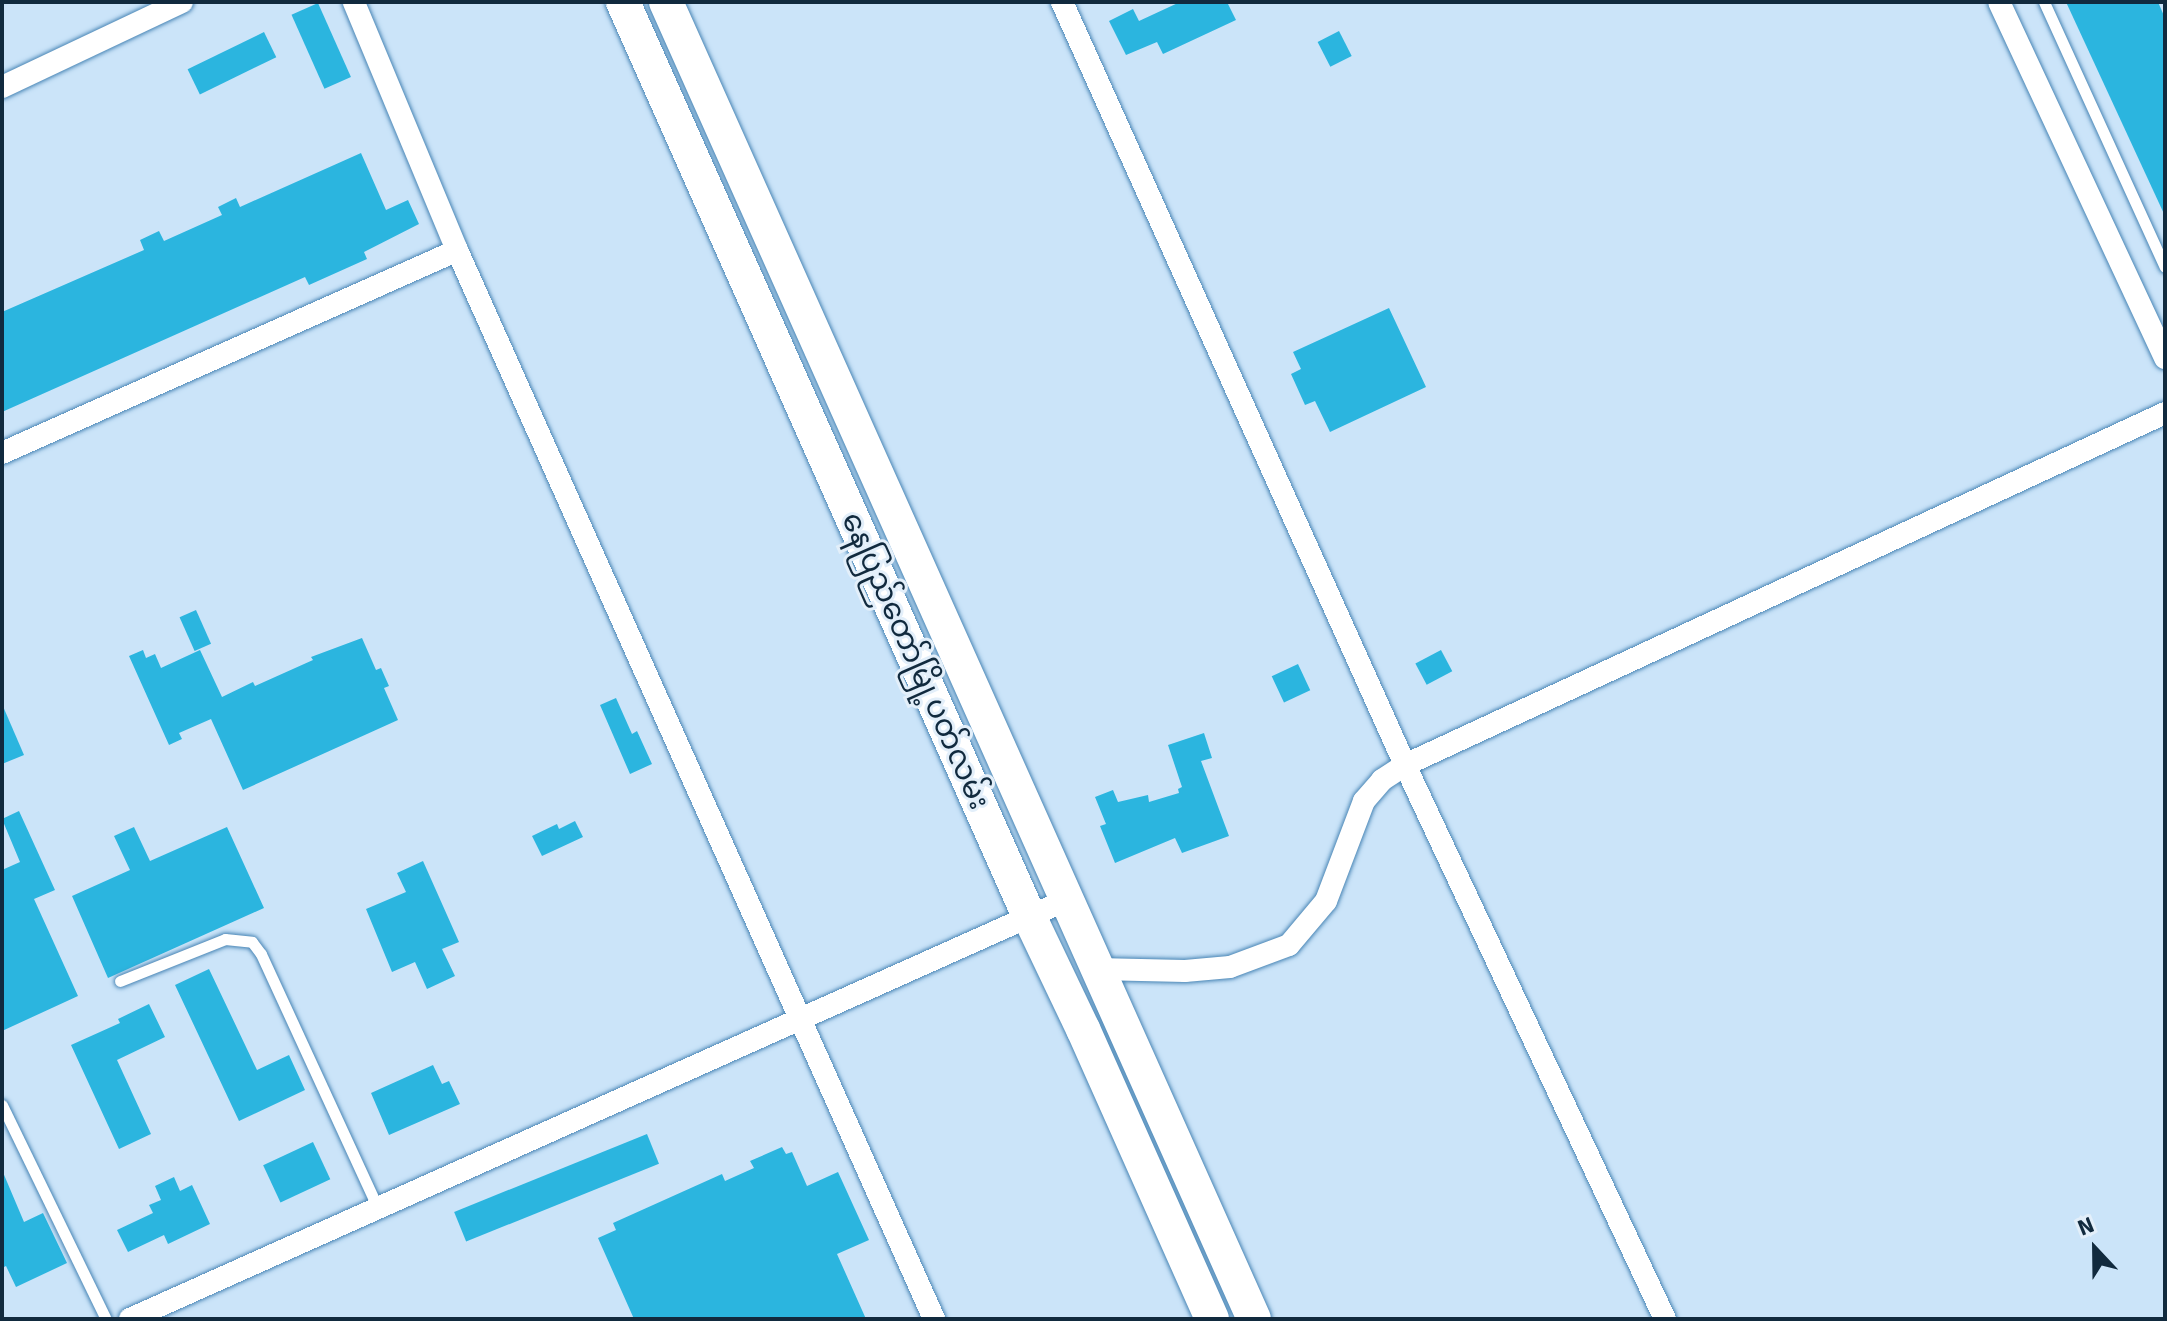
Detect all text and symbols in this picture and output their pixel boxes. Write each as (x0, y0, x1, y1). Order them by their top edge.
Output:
street label: နေပြည်တော်မြို့ပတ်လမ်း (833, 507, 997, 815)
north arrow (2055, 1209, 2135, 1289)
text: N (2074, 1211, 2098, 1242)

